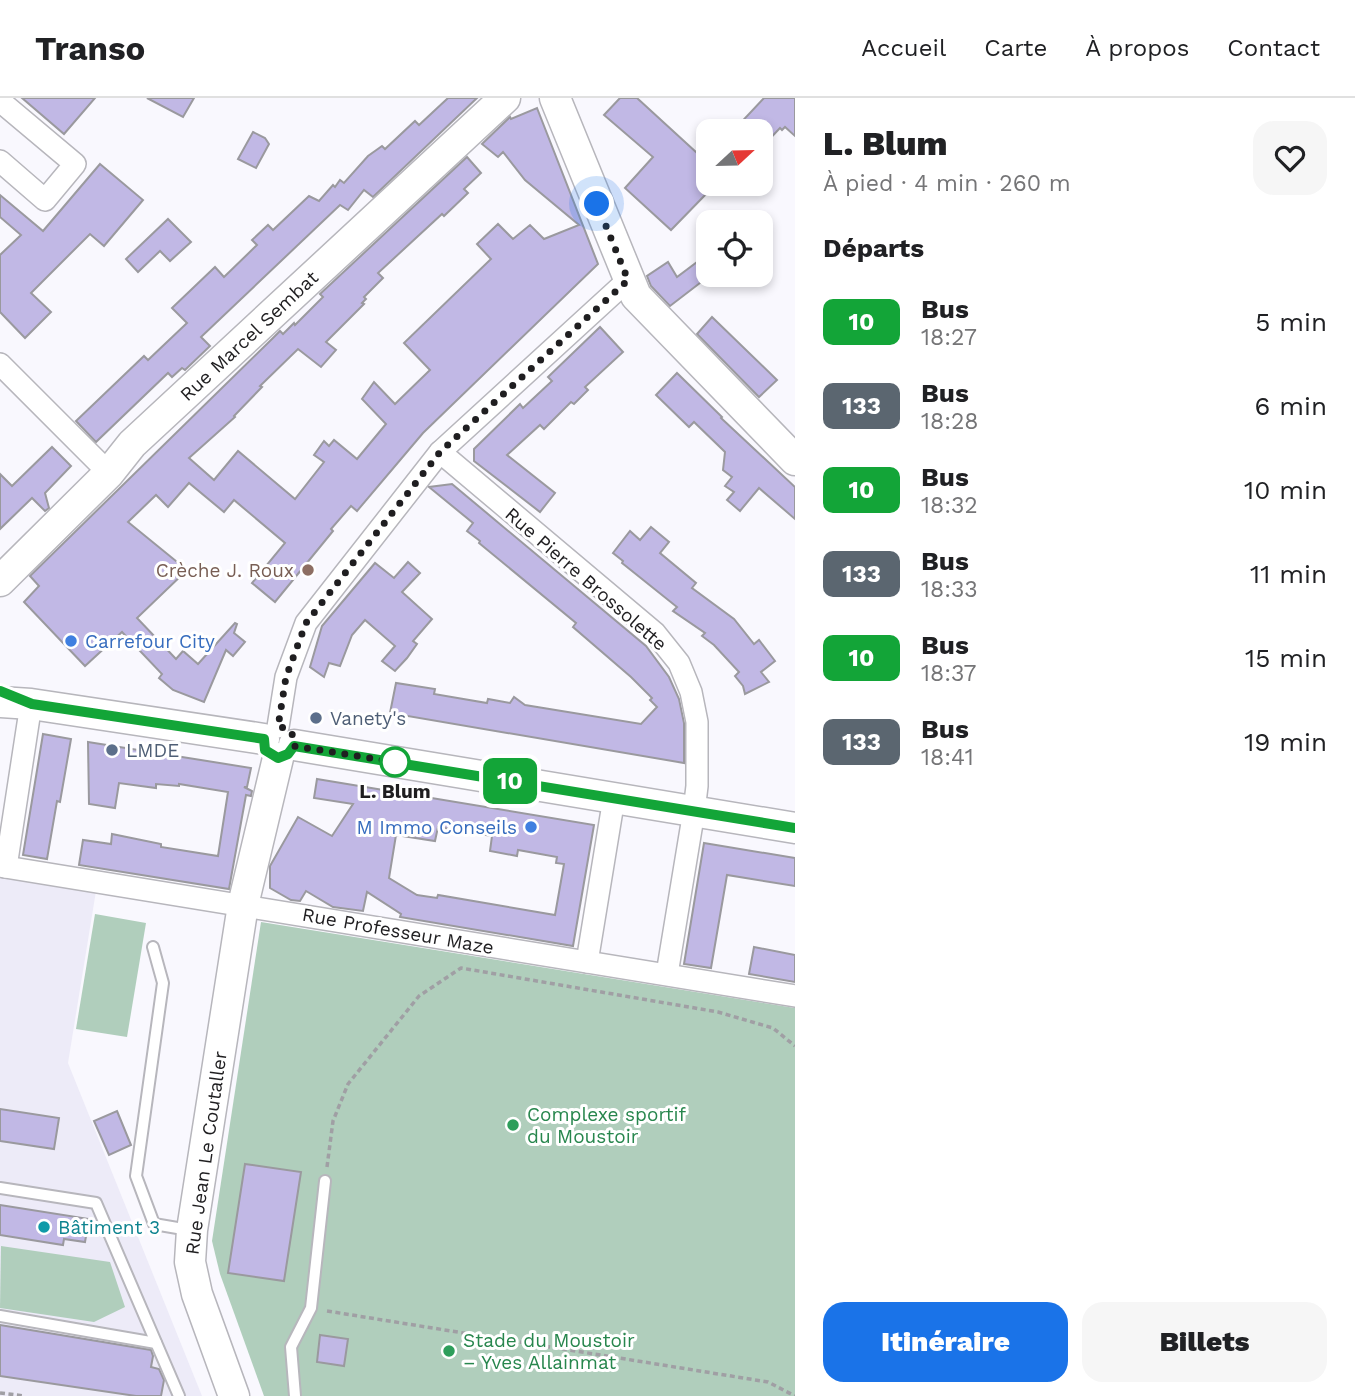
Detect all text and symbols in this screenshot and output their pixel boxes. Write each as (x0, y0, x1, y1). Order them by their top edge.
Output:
text: Transo (35, 29, 145, 68)
text: Accueil (861, 34, 946, 62)
text: Carte (984, 34, 1047, 62)
text: À propos (1085, 34, 1189, 62)
text: Contact (1227, 34, 1320, 62)
north arrow (696, 119, 774, 196)
map controls (696, 119, 773, 287)
button: heart (1253, 121, 1327, 195)
text: L. Blum (823, 124, 947, 163)
text: À pied · 4 min · 260 m (823, 170, 1071, 197)
your location (579, 186, 614, 221)
button: locate (696, 210, 773, 287)
text: Départs (823, 233, 924, 263)
street label: Rue Marcel Sembat (175, 266, 323, 406)
text: Bus (921, 294, 969, 324)
text: 5 min (1255, 307, 1327, 337)
text: 10 (849, 308, 874, 336)
text: 18:27 (921, 324, 977, 351)
text: Bus (921, 378, 969, 408)
text: 6 min (1255, 391, 1327, 421)
text: 133 (842, 392, 881, 420)
text: 18:28 (921, 408, 979, 435)
text: Bus (921, 462, 969, 492)
text: 10 min (1244, 475, 1327, 505)
text: 10 (849, 476, 874, 504)
text: 18:32 (921, 492, 978, 519)
street label: Rue Pierre Brossolette (500, 503, 672, 655)
text: Bus (921, 546, 969, 576)
place label: Crèche J. Roux (156, 559, 294, 582)
text: 11 min (1250, 559, 1327, 589)
text: 133 (842, 560, 881, 588)
marker: Crèche J. Roux (300, 562, 316, 578)
text: 18:33 (921, 576, 978, 603)
place label: Carrefour City (85, 630, 215, 653)
text: Bus (921, 630, 969, 660)
marker: Carrefour City (63, 633, 79, 649)
text: 15 min (1245, 643, 1327, 673)
text: 10 (849, 644, 874, 672)
text: 18:37 (921, 660, 976, 687)
place label: Vanety's (330, 707, 406, 730)
marker: Vanety's (308, 710, 324, 726)
text: Bus (921, 714, 969, 744)
text: 19 min (1244, 727, 1327, 757)
text: 133 (842, 728, 881, 756)
place label: LMDE (126, 739, 179, 762)
marker: LMDE (104, 742, 120, 758)
text: 18:41 (921, 744, 974, 771)
marker: L. Blum (380, 747, 410, 777)
line badge: 10 (478, 758, 542, 804)
text: 10 (497, 767, 523, 795)
place label: L. Blum (359, 780, 431, 803)
place label: M Immo Conseils (357, 816, 517, 839)
marker: M Immo Conseils (523, 819, 539, 835)
street label: Rue Professeur Maze (300, 903, 496, 959)
street label: Rue Jean Le Coutaller (180, 1049, 232, 1256)
place label: Complexe sportif du Moustoir (527, 1103, 687, 1148)
marker: Complexe sportif du Moustoir (505, 1117, 521, 1133)
place label: Bâtiment 3 (58, 1216, 160, 1239)
marker: Bâtiment 3 (36, 1219, 52, 1235)
button: Itinéraire (823, 1302, 1068, 1382)
button: Billets (1082, 1302, 1327, 1382)
place label: Stade du Moustoir – Yves Allainmat (463, 1329, 635, 1374)
marker: Stade du Moustoir – Yves Allainmat (441, 1343, 457, 1359)

